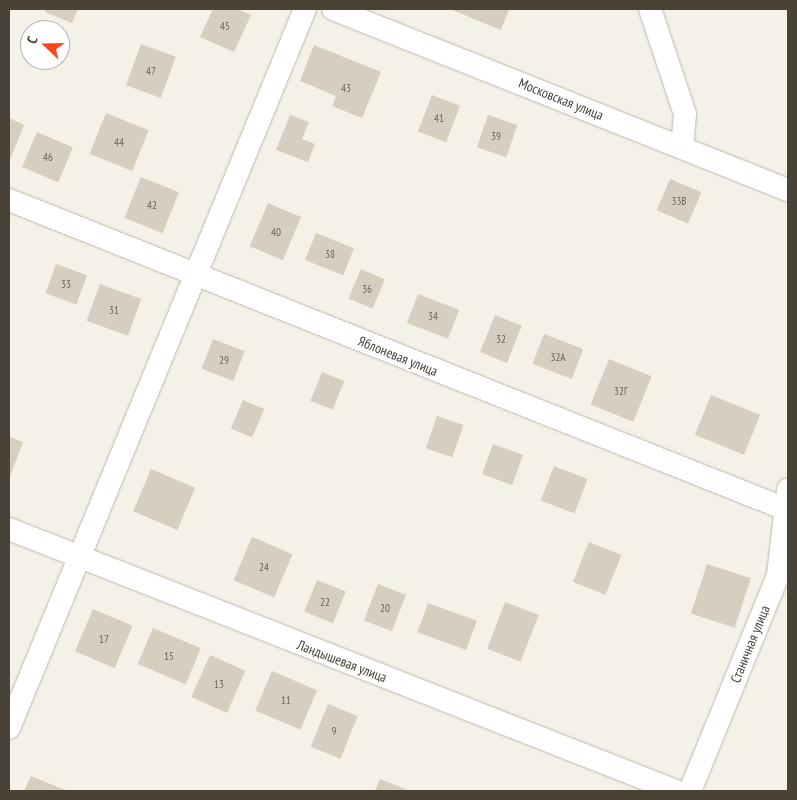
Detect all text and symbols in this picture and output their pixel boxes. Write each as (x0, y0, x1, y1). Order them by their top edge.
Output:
house number: 45 (220, 19, 230, 33)
north arrow (20, 20, 70, 70)
text: С (22, 34, 41, 46)
house number: 47 (146, 64, 156, 78)
street label: Московская улица (516, 74, 606, 124)
house number: 43 (341, 81, 351, 95)
house number: 41 (434, 111, 444, 125)
house number: 39 (491, 129, 501, 143)
house number: 44 (114, 135, 124, 149)
house number: 46 (43, 150, 53, 164)
house number: 33В (671, 194, 687, 208)
house number: 42 (147, 198, 157, 212)
house number: 40 (271, 225, 281, 239)
house number: 38 (325, 247, 335, 261)
house number: 33 (61, 277, 71, 291)
house number: 36 (362, 282, 372, 296)
house number: 31 (109, 303, 119, 317)
house number: 34 (428, 309, 438, 323)
street label: Яблоневая улица (356, 332, 440, 380)
house number: 32 (496, 332, 506, 346)
house number: 32А (550, 350, 566, 364)
house number: 29 (219, 353, 229, 367)
house number: 32Г (614, 384, 628, 398)
house number: 24 (259, 560, 269, 574)
house number: 22 (320, 595, 330, 609)
house number: 20 (380, 601, 390, 615)
street label: Станичная улица (727, 603, 773, 685)
house number: 17 (99, 632, 109, 646)
street label: Ландышевая улица (295, 636, 389, 686)
house number: 15 (164, 649, 174, 663)
house number: 13 (214, 677, 224, 691)
house number: 11 (281, 693, 291, 707)
house number: 9 (332, 724, 336, 738)

